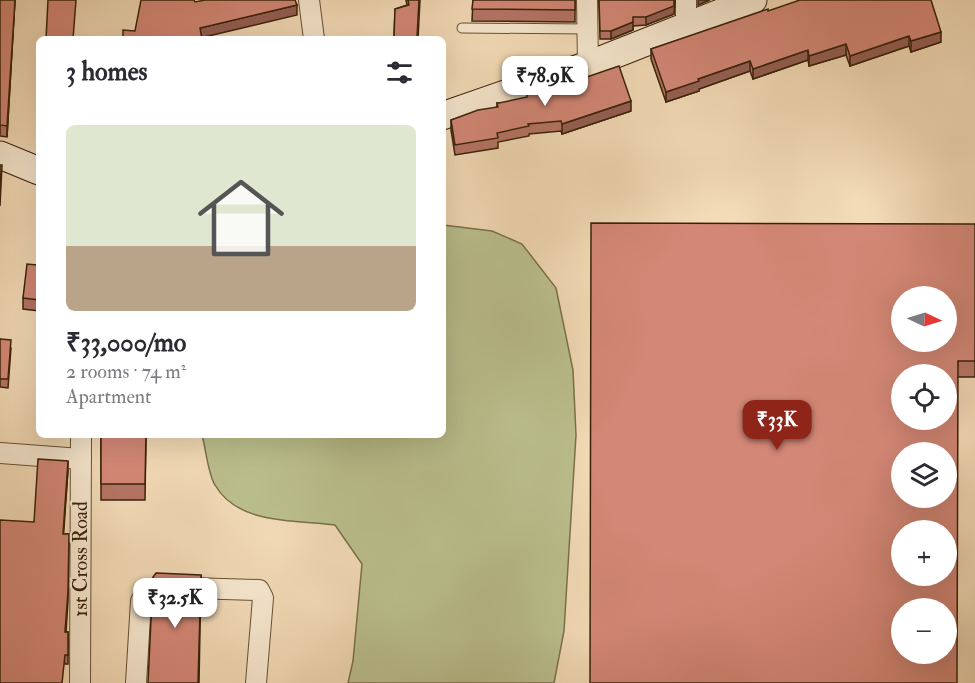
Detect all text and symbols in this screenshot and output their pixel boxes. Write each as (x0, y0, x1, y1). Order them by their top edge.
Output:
text: 3 homes (66, 56, 147, 88)
icon: filters (383, 56, 416, 89)
pin: ₹78.9K (496, 56, 594, 107)
text: ₹78.9K (516, 63, 574, 88)
icon: home (187, 164, 295, 272)
north arrow (891, 286, 957, 352)
map controls (891, 286, 957, 664)
text: ₹33,000/mo (66, 327, 186, 359)
text: 2 rooms · 74 m² (66, 359, 187, 384)
button: locate (891, 364, 957, 430)
text: Apartment (66, 384, 151, 409)
pin: ₹33K (741, 400, 813, 451)
text: ₹33K (757, 407, 797, 432)
button: layers (891, 442, 957, 508)
street label: 1st Cross Road (68, 501, 93, 617)
button: + (891, 520, 957, 586)
pin: ₹32.5K (126, 578, 224, 629)
text: ₹32.5K (147, 585, 203, 610)
button: − (891, 598, 957, 664)

